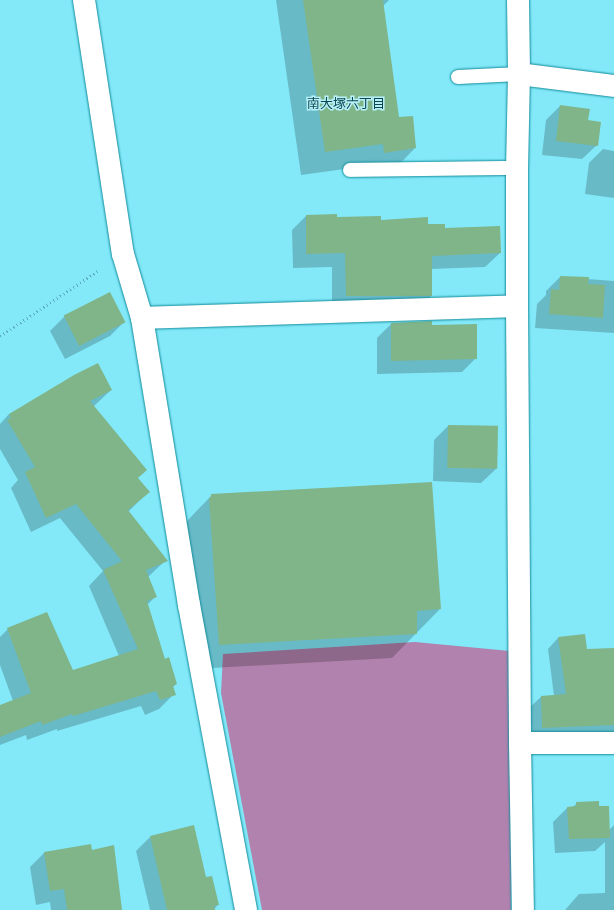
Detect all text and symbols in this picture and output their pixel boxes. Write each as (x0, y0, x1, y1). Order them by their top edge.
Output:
district label: 南大塚六丁目 (307, 96, 385, 112)

